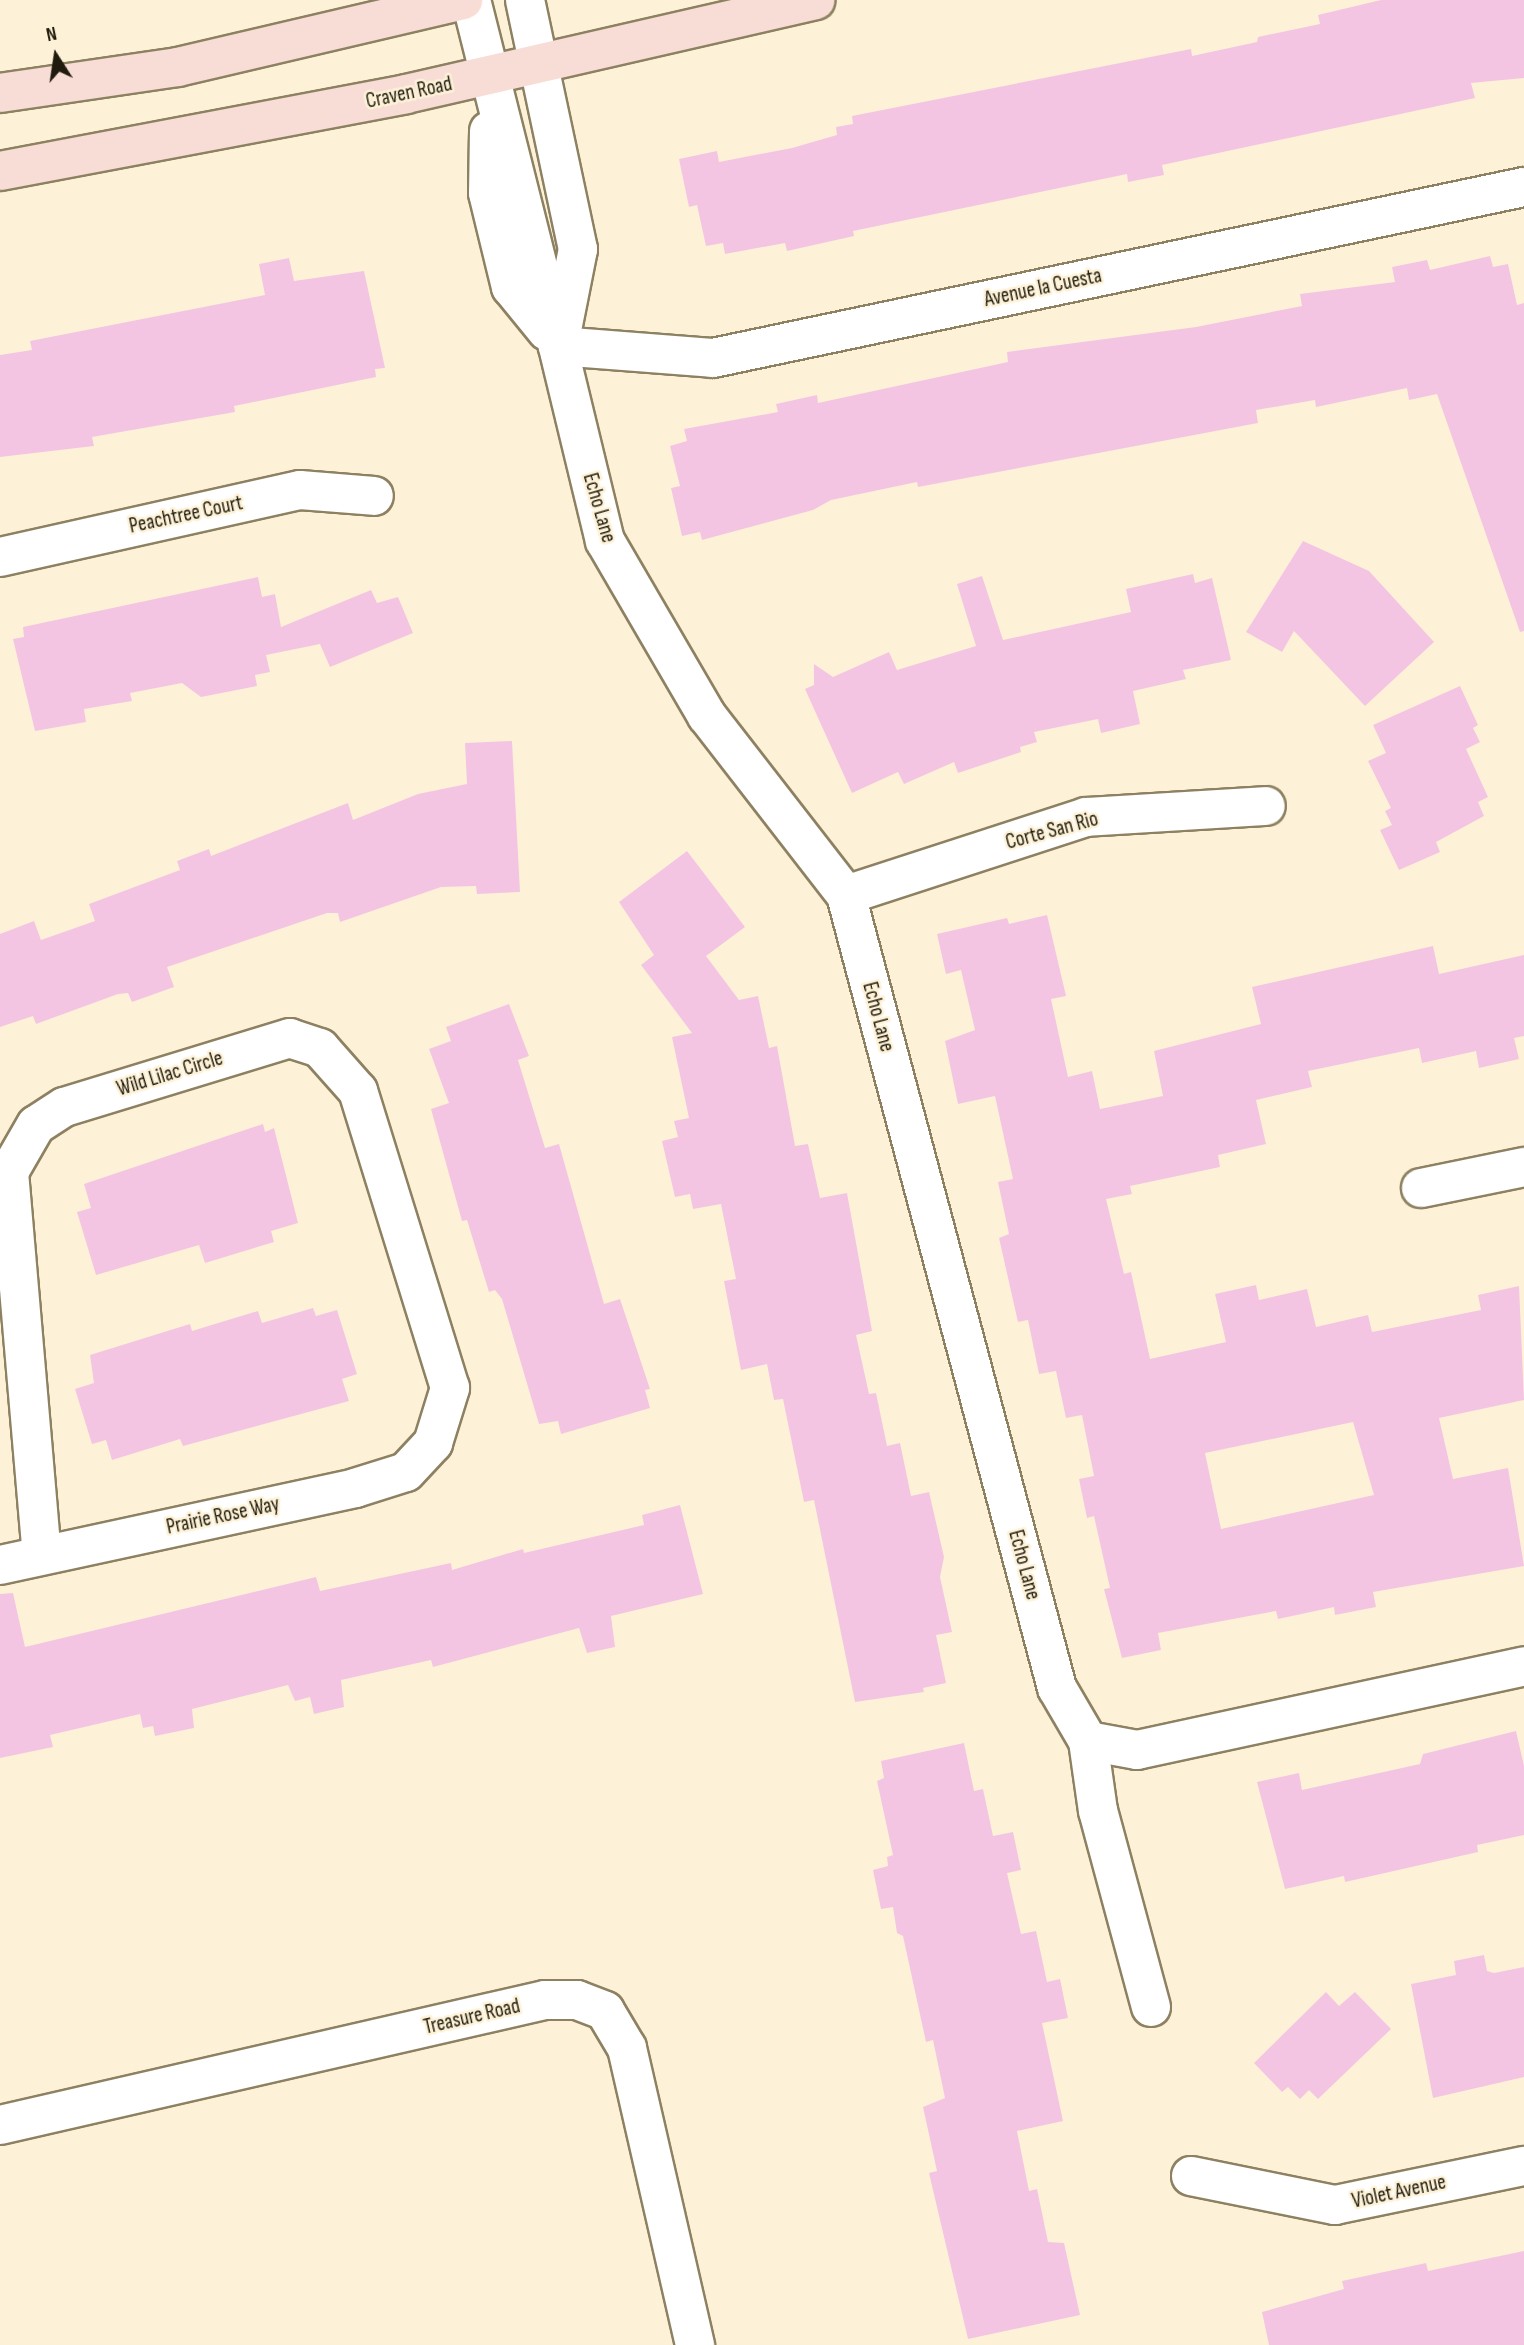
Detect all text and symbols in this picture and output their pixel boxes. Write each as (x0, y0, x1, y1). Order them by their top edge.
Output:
north arrow (21, 21, 91, 91)
text: N (44, 23, 59, 47)
street label: Craven Road (364, 72, 454, 114)
street label: Avenue la Cuesta (982, 263, 1104, 313)
street label: Echo Lane (577, 470, 621, 546)
street label: Peachtree Court (127, 491, 245, 539)
street label: Corte San Rio (1003, 807, 1101, 855)
street label: Echo Lane (857, 979, 899, 1055)
street label: Wild Lilac Circle (114, 1046, 226, 1102)
street label: Prairie Rose Way (164, 1492, 282, 1540)
street label: Echo Lane (1003, 1527, 1045, 1603)
street label: Treasure Road (421, 1994, 523, 2040)
street label: Violet Avenue (1350, 2170, 1448, 2214)

